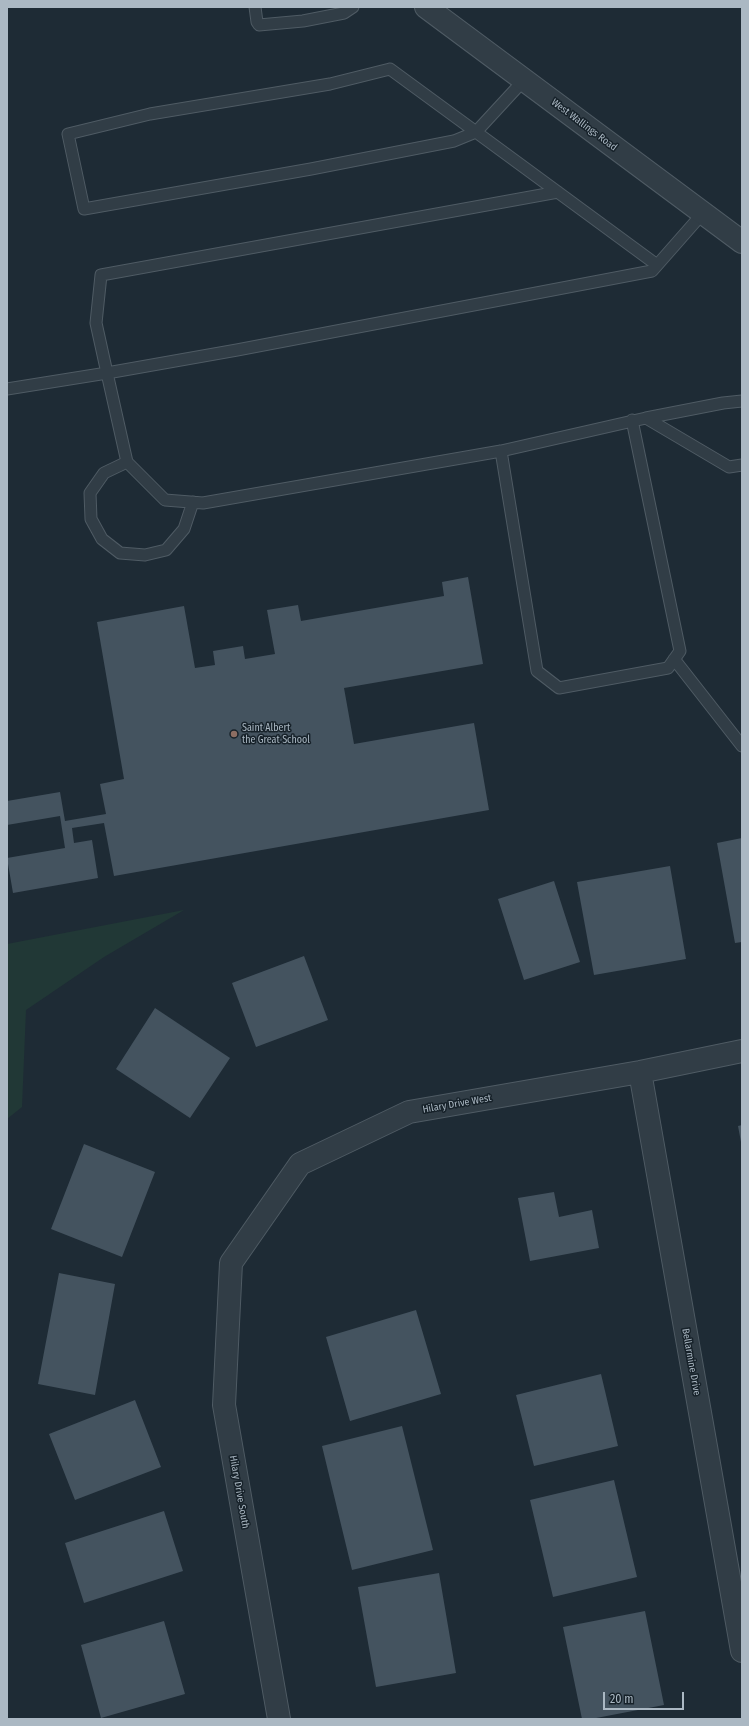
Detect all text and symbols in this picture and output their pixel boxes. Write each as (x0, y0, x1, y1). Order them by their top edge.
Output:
street label: West Wallings Road (549, 96, 619, 154)
place label: Saint Albert the Great School (242, 722, 310, 746)
marker: Saint Albert the Great School (229, 729, 239, 739)
street label: Hilary Drive West (422, 1092, 492, 1116)
street label: Bellarmine Drive (679, 1327, 703, 1397)
street label: Hilary Drive South (227, 1455, 251, 1529)
scale bar (605, 1684, 686, 1710)
text: 20 m (610, 1692, 634, 1706)

